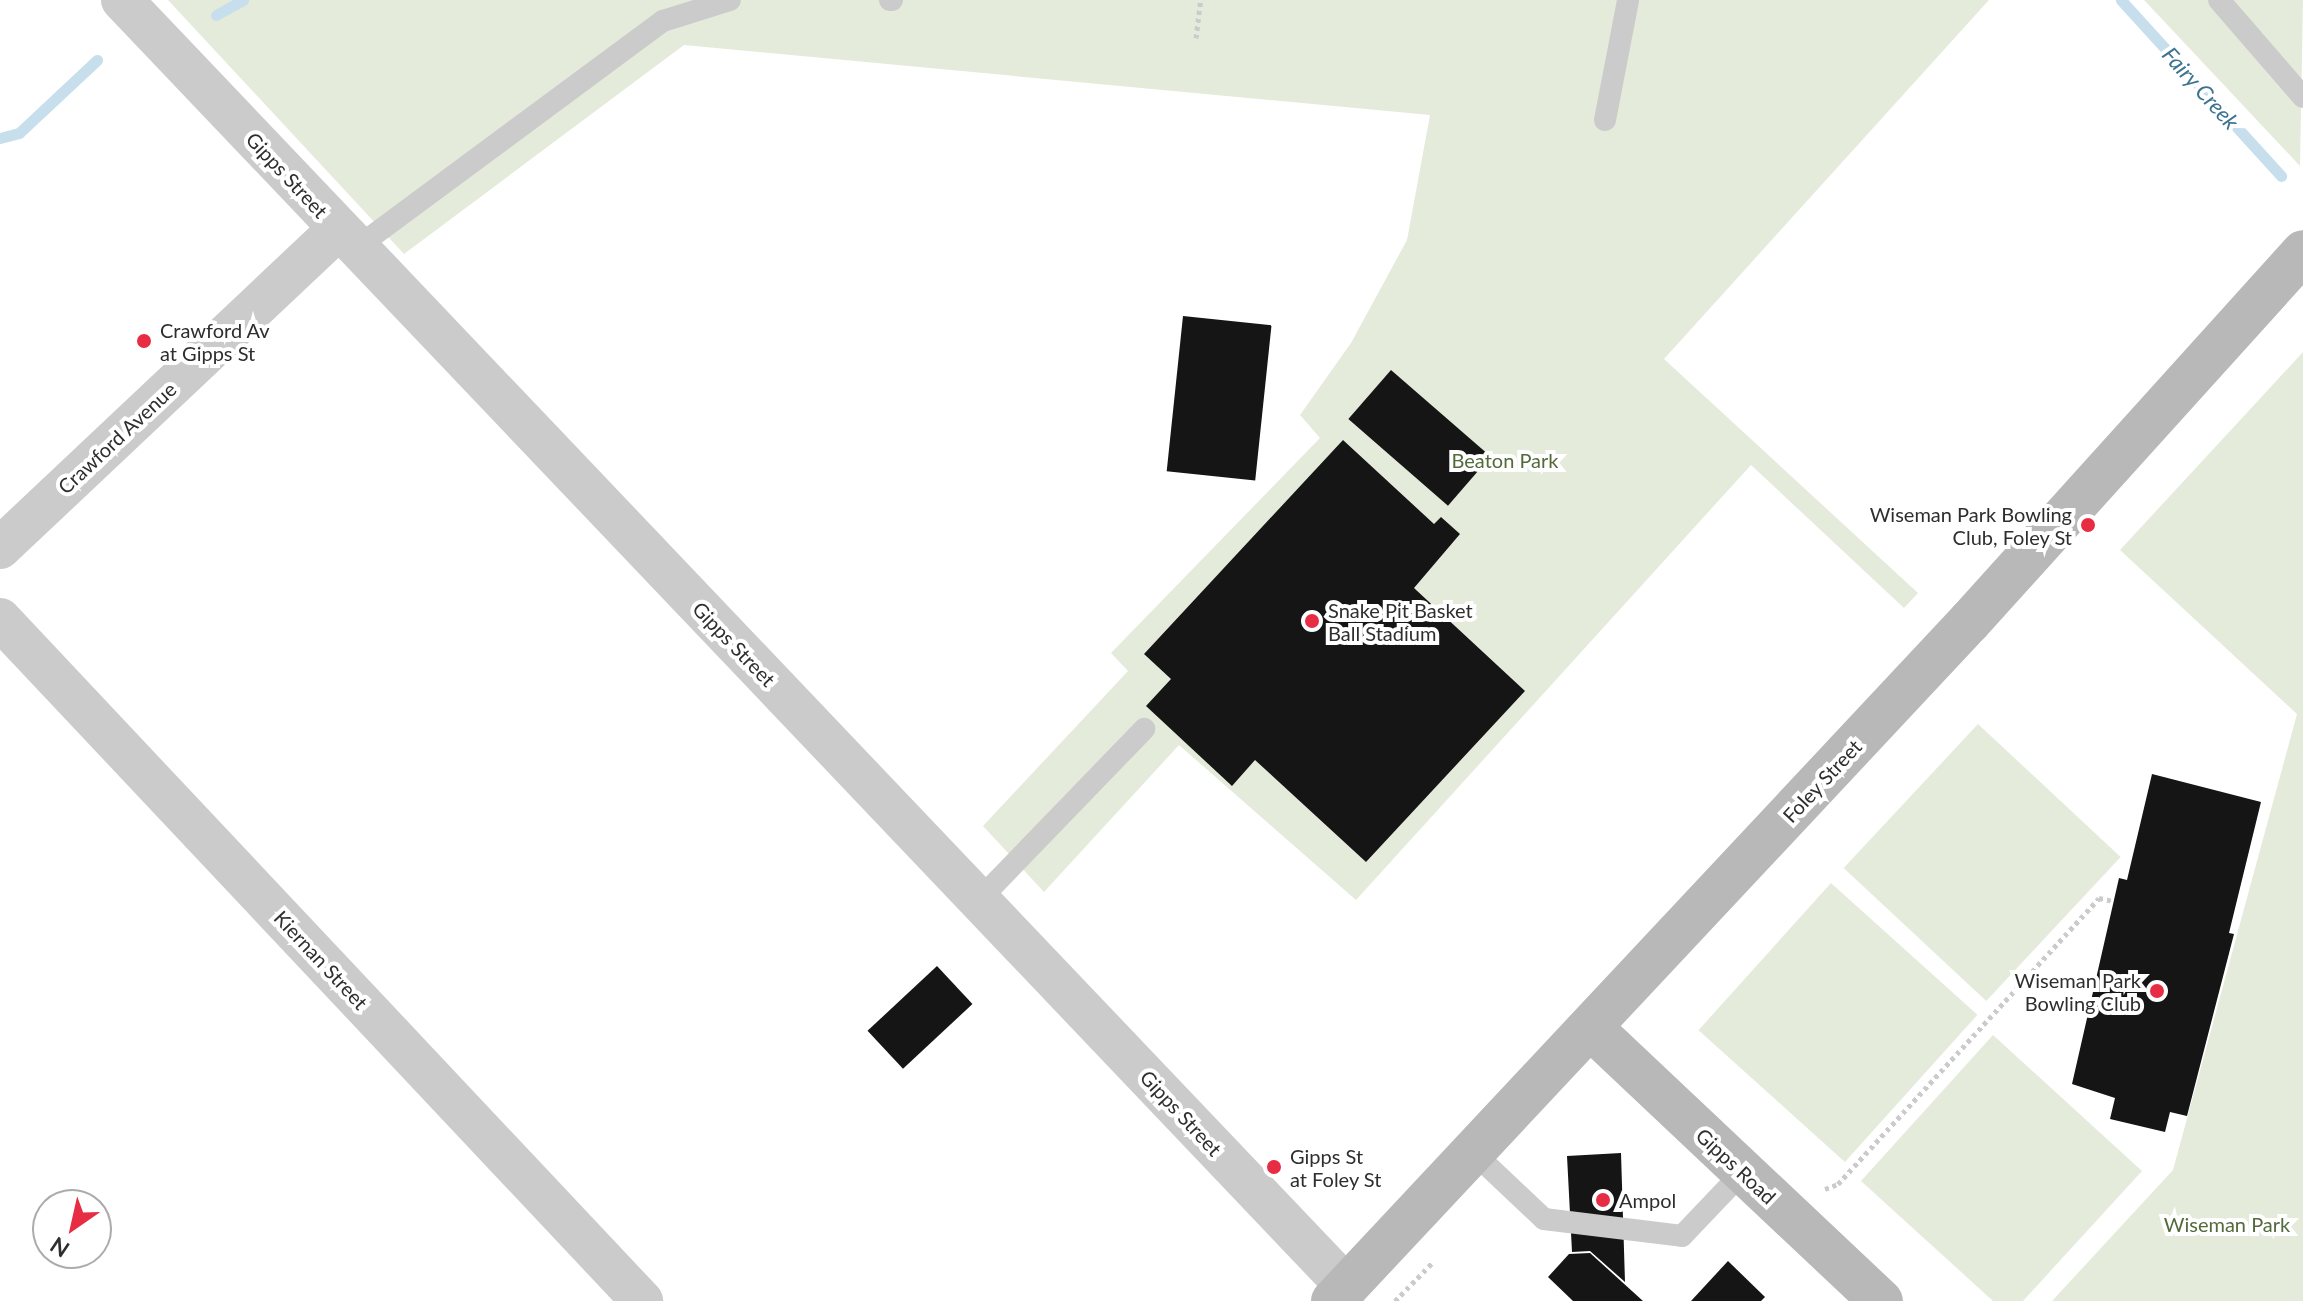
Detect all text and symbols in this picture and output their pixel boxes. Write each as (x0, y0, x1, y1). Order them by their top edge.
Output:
water label: Fairy Creek (2157, 41, 2245, 135)
street label: Gipps Street (241, 127, 333, 223)
place label: Crawford Av at Gipps St (160, 318, 270, 365)
marker: Crawford Av at Gipps St (135, 332, 153, 350)
street label: Crawford Avenue (53, 377, 181, 499)
park label: Beaton Park (1452, 448, 1558, 472)
place label: Wiseman Park Bowling Club, Foley St (1870, 502, 2072, 549)
marker: Wiseman Park Bowling Club, Foley St (2079, 516, 2097, 534)
street label: Gipps Street (688, 597, 780, 691)
place label: Snake Pit Basket Ball Stadium (1328, 598, 1473, 645)
marker: Snake Pit Basket Ball Stadium (1303, 612, 1321, 630)
street label: Foley Street (1777, 734, 1867, 828)
street label: Kiernan Street (269, 906, 373, 1014)
place label: Wiseman Park Bowling Club (2015, 968, 2141, 1015)
marker: Wiseman Park Bowling Club (2148, 982, 2166, 1000)
street label: Gipps Street (1135, 1065, 1227, 1161)
street label: Gipps Road (1691, 1123, 1781, 1209)
place label: Gipps St at Foley St (1290, 1144, 1382, 1191)
marker: Gipps St at Foley St (1265, 1158, 1283, 1176)
place label: Ampol (1619, 1188, 1676, 1212)
north arrow (32, 1189, 112, 1269)
marker: Ampol (1594, 1191, 1612, 1209)
park label: Wiseman Park (2164, 1212, 2290, 1236)
text: N (45, 1232, 74, 1264)

